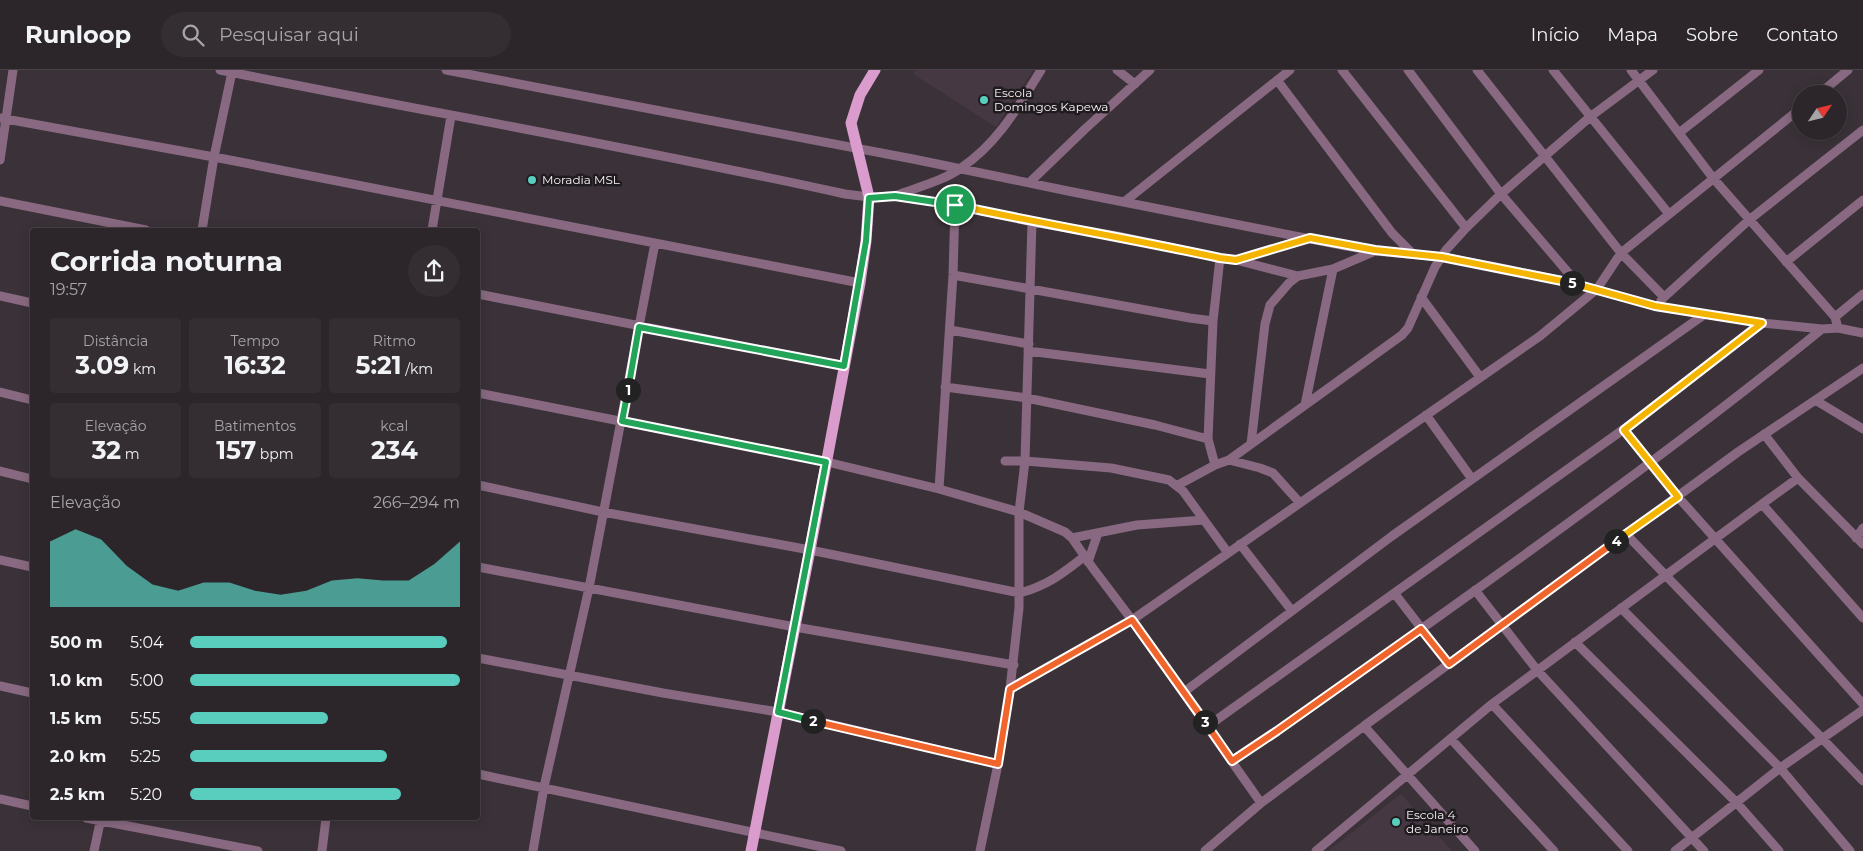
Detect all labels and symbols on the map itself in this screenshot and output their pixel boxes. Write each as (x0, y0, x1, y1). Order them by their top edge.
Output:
place label: Escola Domingos Kapewa (994, 85, 1108, 114)
north arrow (1792, 85, 1848, 140)
marker: Escola Domingos Kapewa (978, 94, 990, 106)
place label: Moradia MSL (542, 172, 620, 187)
marker: Moradia MSL (526, 174, 538, 186)
pin (934, 184, 976, 226)
pin: 5 (1560, 270, 1584, 296)
pin: 1 (616, 378, 640, 402)
pin: 4 (1604, 528, 1628, 554)
pin: 2 (800, 708, 826, 734)
pin: 3 (1192, 710, 1218, 734)
place label: Escola 4 de Janeiro (1406, 807, 1468, 836)
marker: Escola 4 de Janeiro (1390, 816, 1402, 828)

